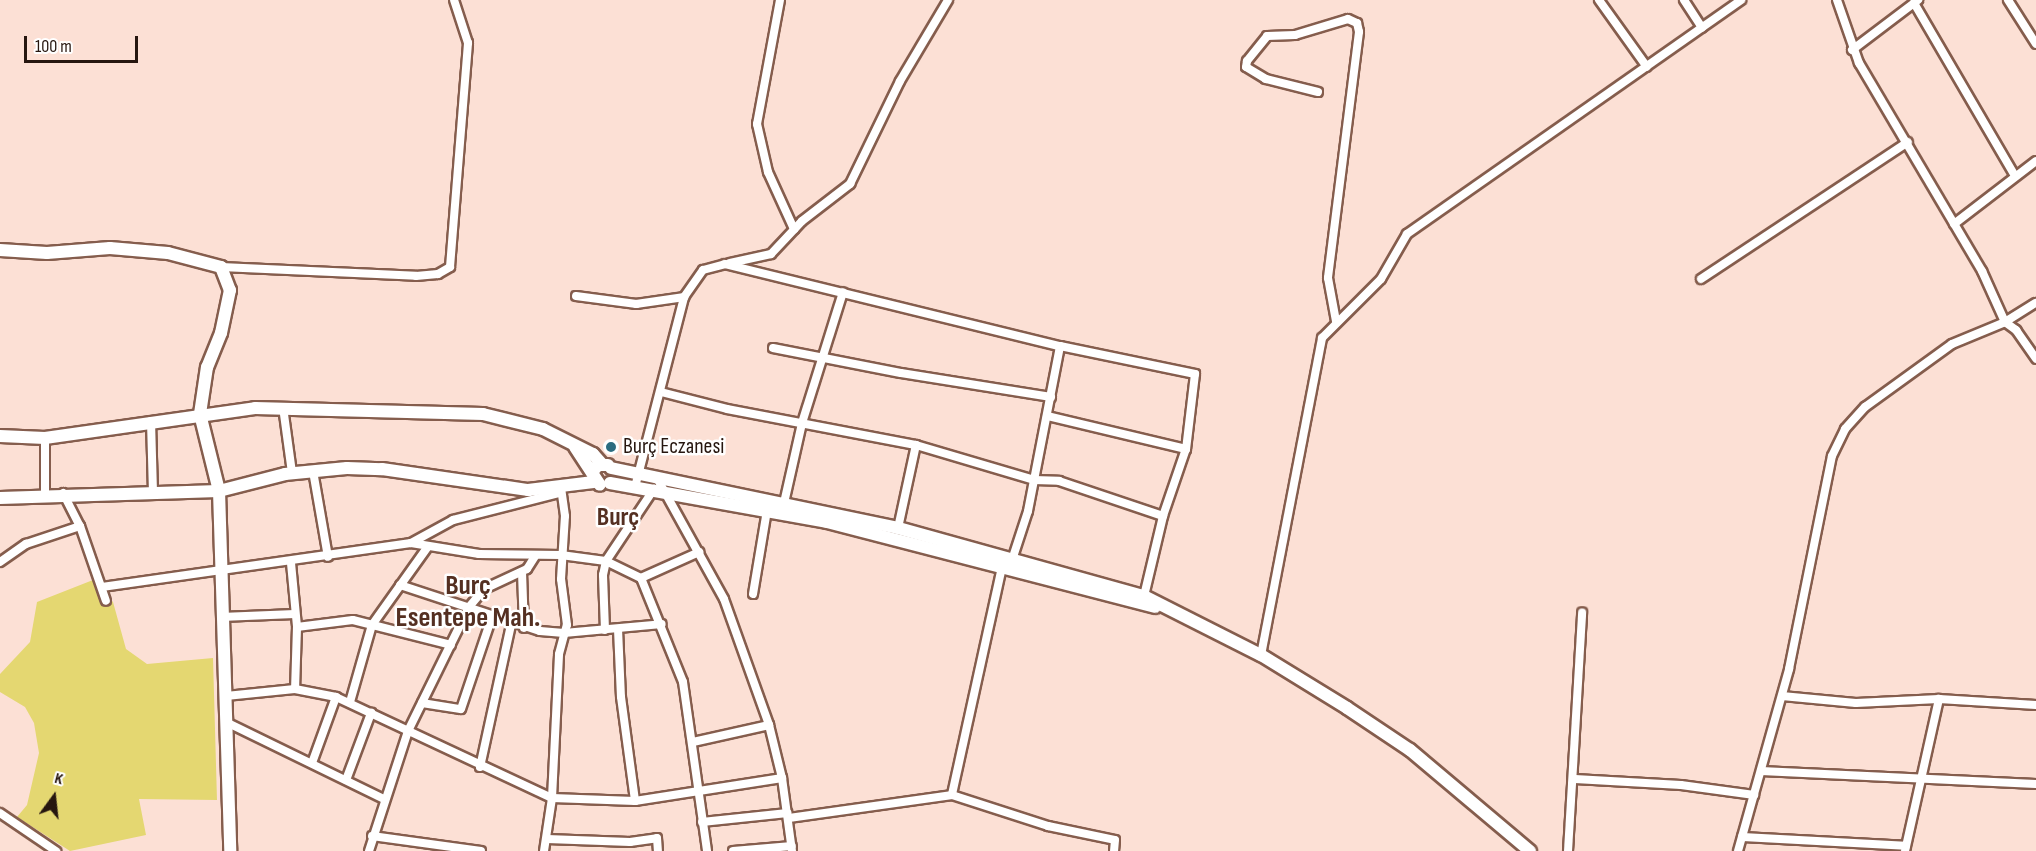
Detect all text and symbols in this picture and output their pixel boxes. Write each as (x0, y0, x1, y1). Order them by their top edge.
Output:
scale bar (27, 24, 141, 62)
text: 100 m (35, 36, 72, 57)
place label: Burç Eczanesi (623, 434, 724, 460)
marker: Burç Eczanesi (604, 440, 618, 454)
district label: Burç (597, 502, 639, 534)
district label: Burç Esentepe Mah. (396, 569, 540, 635)
north arrow (24, 767, 84, 827)
text: K (53, 769, 65, 789)

